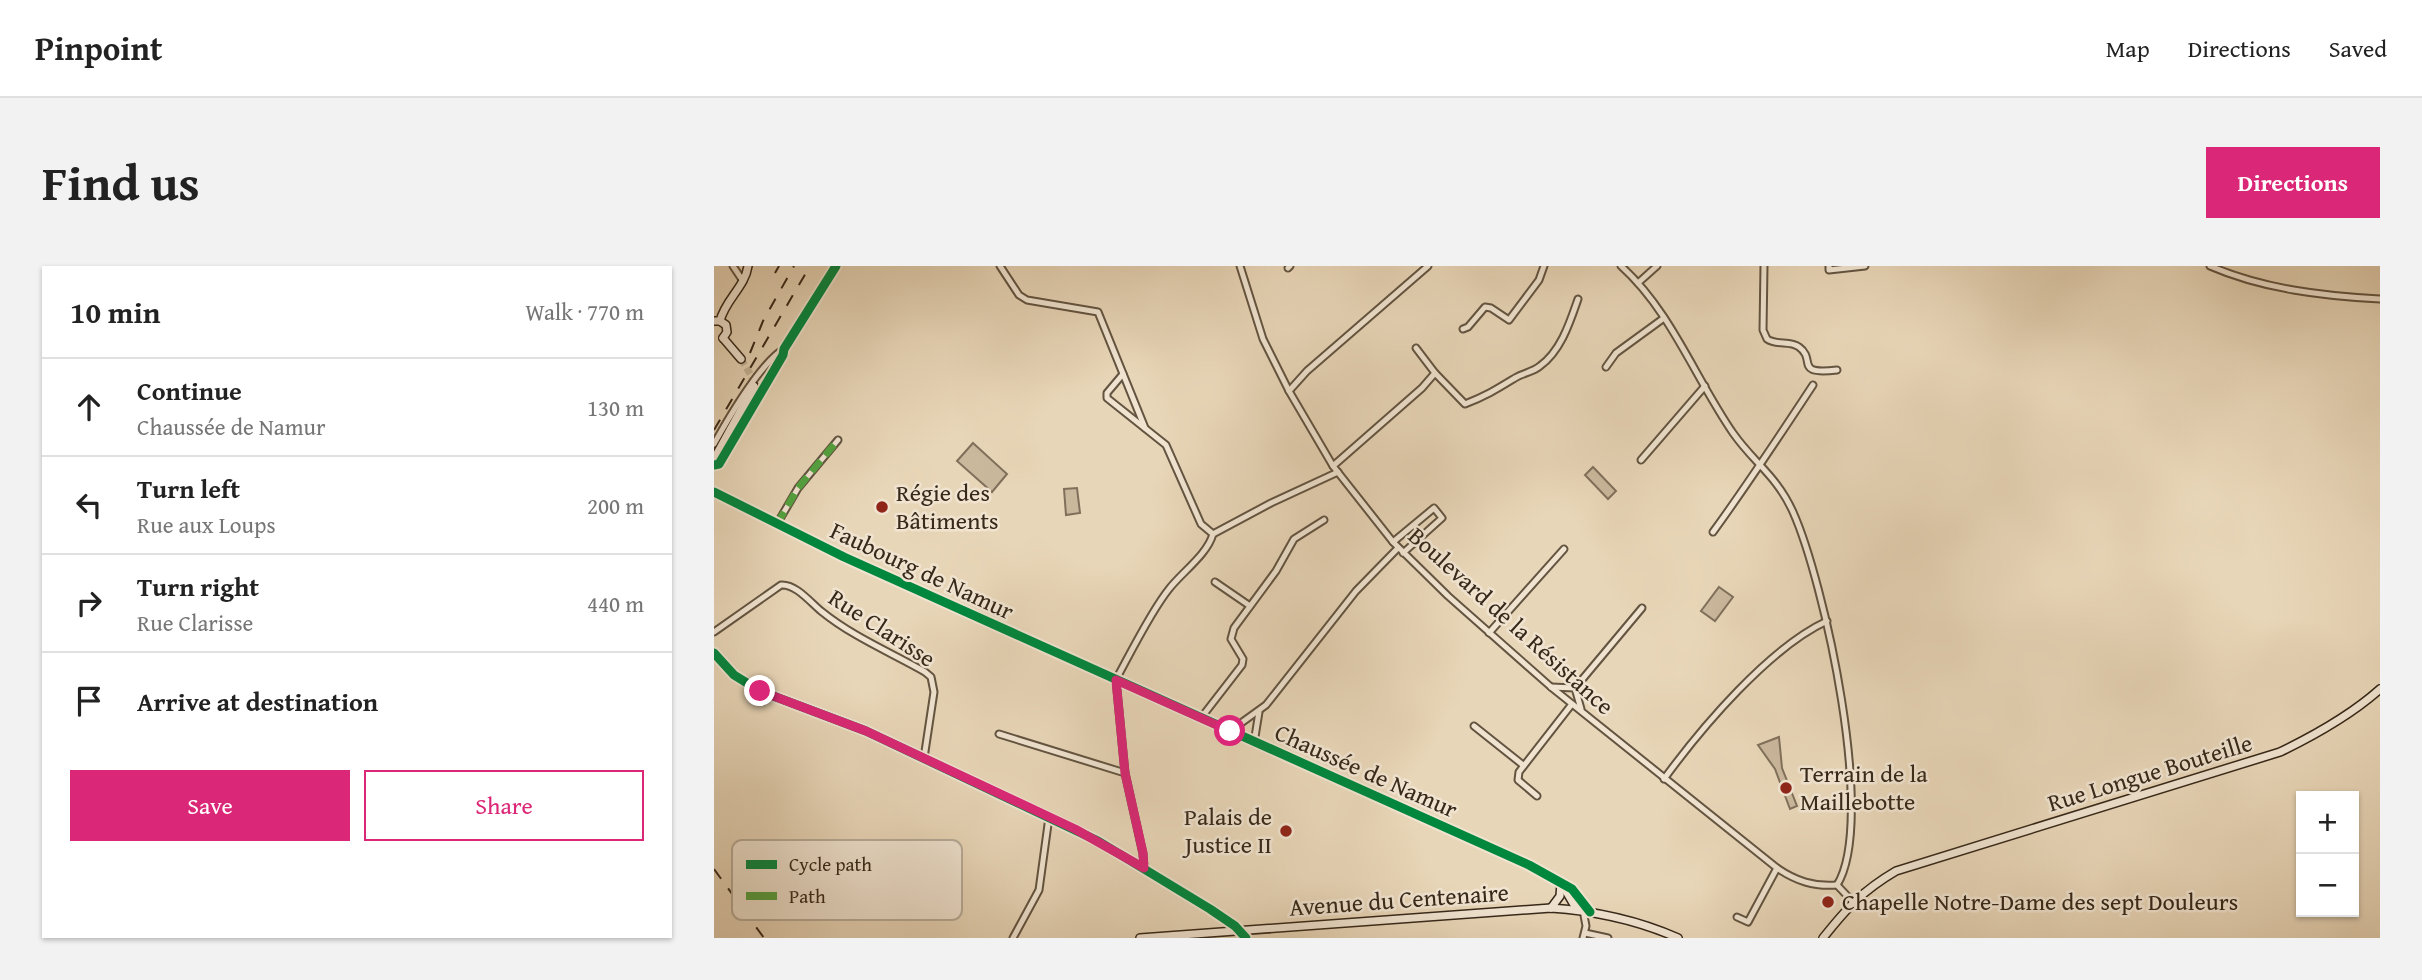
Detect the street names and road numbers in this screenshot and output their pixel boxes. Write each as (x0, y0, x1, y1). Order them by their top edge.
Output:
street label: Faubourg de Namur (825, 513, 1020, 628)
street label: Boulevard de la Résistance (1401, 519, 1622, 723)
street label: Rue Clarisse (822, 580, 943, 675)
street label: Chaussée de Namur (1269, 715, 1463, 827)
street label: Rue Longue Bouteille (2043, 725, 2256, 820)
street label: Avenue du Centenaire (1288, 874, 1510, 925)

